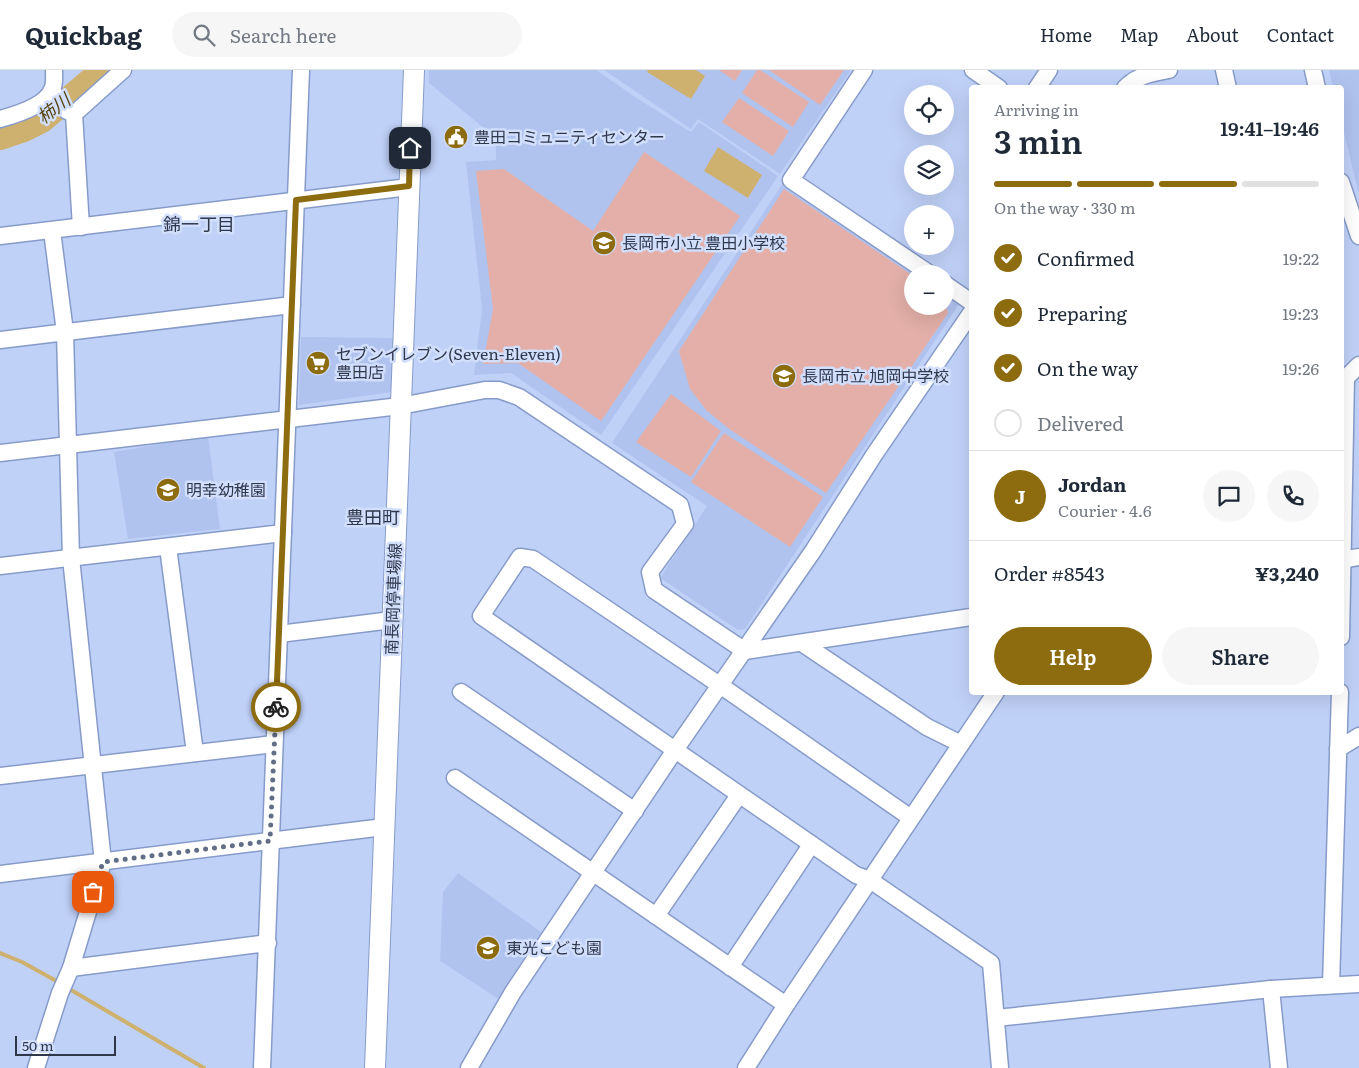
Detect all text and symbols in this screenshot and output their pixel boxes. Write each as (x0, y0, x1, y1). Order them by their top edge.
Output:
search box (172, 12, 522, 57)
text: Quickbag (25, 17, 142, 52)
icon: search (190, 21, 218, 49)
text: Search here (230, 21, 336, 49)
text: Home (1040, 21, 1092, 48)
text: Map (1120, 21, 1158, 48)
text: About (1186, 21, 1239, 48)
text: Contact (1267, 21, 1334, 48)
water label: 柿川 (31, 85, 77, 129)
map controls (904, 85, 954, 315)
button: locate (904, 85, 954, 135)
text: Arriving in (994, 97, 1079, 121)
text: 19:41–19:46 (1220, 114, 1319, 142)
text: 3 min (994, 116, 1083, 164)
public building icon: 豊田コミュニティセンター (443, 124, 469, 150)
place label: 豊田コミュニティセンター (474, 124, 665, 148)
pin (389, 127, 431, 169)
icon: home (396, 134, 424, 162)
button: layers (904, 145, 954, 195)
text: On the way · 330 m (994, 195, 1136, 219)
button: + (904, 205, 954, 255)
district label: 錦一丁目 (163, 210, 235, 237)
school or university icon: 長岡市小立 豊田小学校 (591, 230, 617, 256)
place label: 長岡市小立 豊田小学校 (622, 230, 785, 254)
icon: check (994, 244, 1022, 272)
text: Confirmed (1037, 244, 1135, 272)
text: 19:22 (1283, 246, 1319, 270)
button: − (904, 265, 954, 315)
icon: check (994, 299, 1022, 327)
text: Preparing (1037, 299, 1127, 327)
text: 19:23 (1282, 301, 1319, 325)
place label: セブンイレブン(Seven-Eleven) 豊田店 (336, 341, 561, 383)
supermarket icon: セブンイレブン(Seven-Eleven) 豊田店 (305, 350, 331, 376)
icon: check (994, 354, 1022, 382)
text: On the way (1037, 354, 1138, 382)
text: 19:26 (1282, 356, 1319, 380)
school or university icon: 長岡市立 旭岡中学校 (771, 363, 797, 389)
place label: 長岡市立 旭岡中学校 (802, 363, 949, 387)
text: Delivered (1037, 409, 1124, 437)
text: Jordan (1058, 470, 1127, 498)
button: chat (1203, 470, 1255, 522)
button: phone (1267, 470, 1319, 522)
school or university icon: 明幸幼稚園 (155, 477, 181, 503)
place label: 明幸幼稚園 (186, 477, 266, 501)
text: J (1015, 482, 1025, 510)
text: Courier · 4.6 (1058, 498, 1152, 522)
district label: 豊田町 (346, 503, 400, 530)
street label: 南長岡停車場線 (378, 543, 406, 655)
text: Order #8543 (994, 559, 1105, 587)
text: ¥3,240 (1255, 559, 1319, 587)
button: Help (994, 627, 1152, 685)
button: Share (1162, 627, 1319, 685)
courier (251, 682, 301, 732)
icon: bike (262, 693, 290, 721)
pin (72, 871, 114, 913)
icon: bag (79, 878, 107, 906)
school or university icon: 東光こども園 (475, 935, 501, 961)
place label: 東光こども園 (506, 935, 602, 959)
scale bar (15, 1033, 116, 1056)
text: 50 m (22, 1035, 54, 1055)

